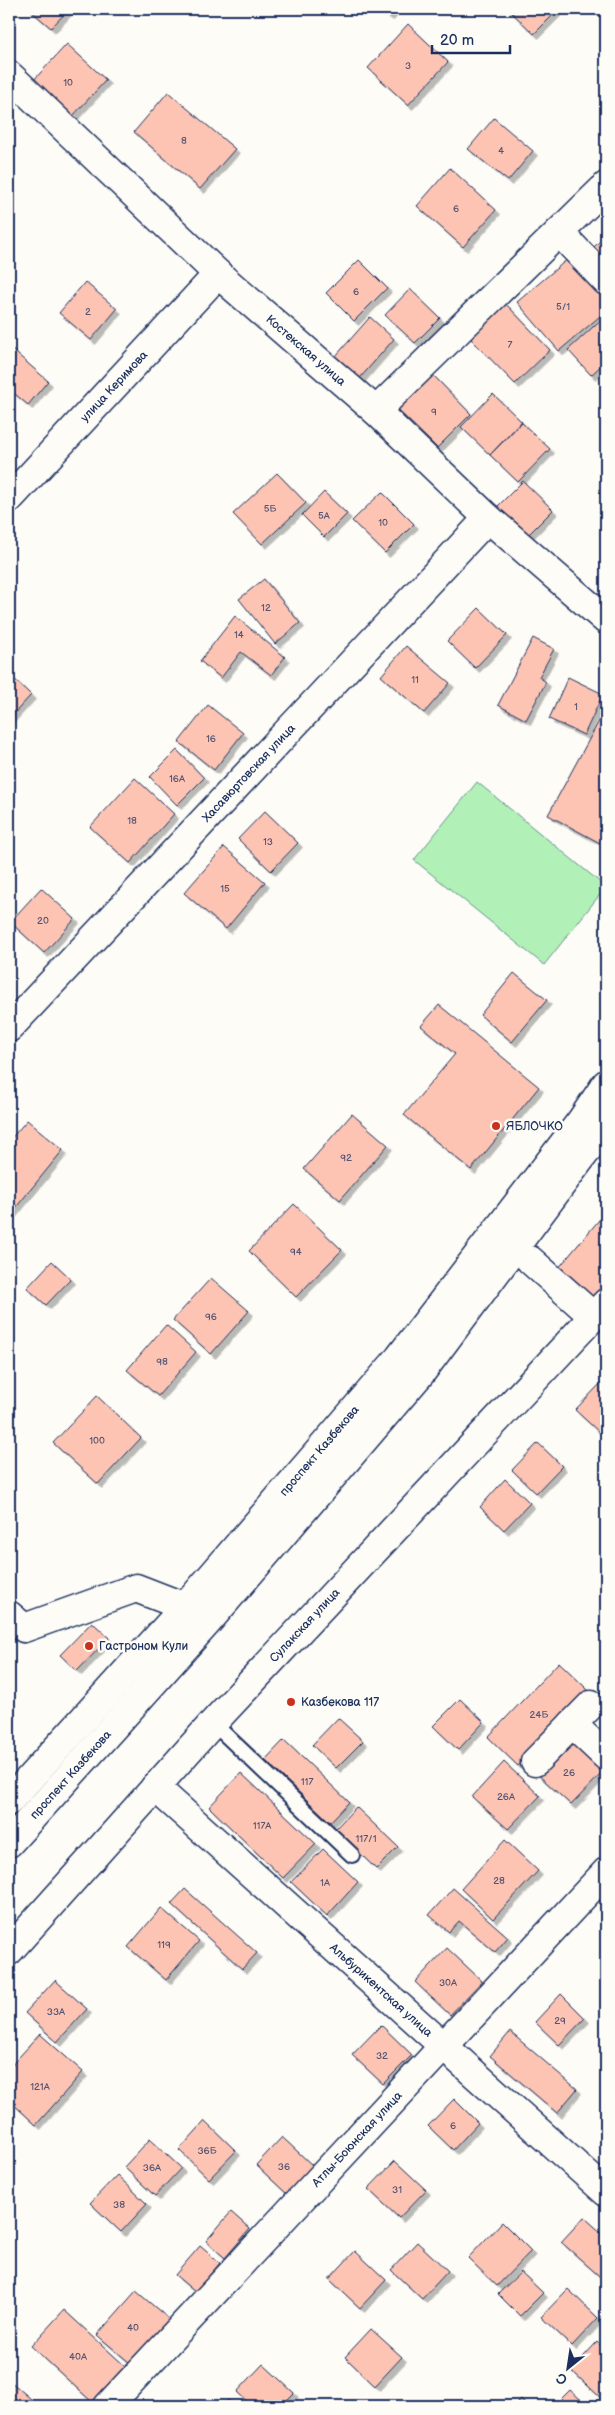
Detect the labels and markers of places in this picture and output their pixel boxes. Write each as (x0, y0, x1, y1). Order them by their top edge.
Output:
place label: ЯБЛОЧКО (506, 1119, 563, 1134)
marker: ЯБЛОЧКО (490, 1120, 502, 1132)
place label: Гастроном Кули (99, 1639, 188, 1654)
marker: Гастроном Кули (83, 1640, 95, 1652)
place label: Казбекова 117 (301, 1695, 379, 1710)
marker: Казбекова 117 (285, 1696, 297, 1708)

